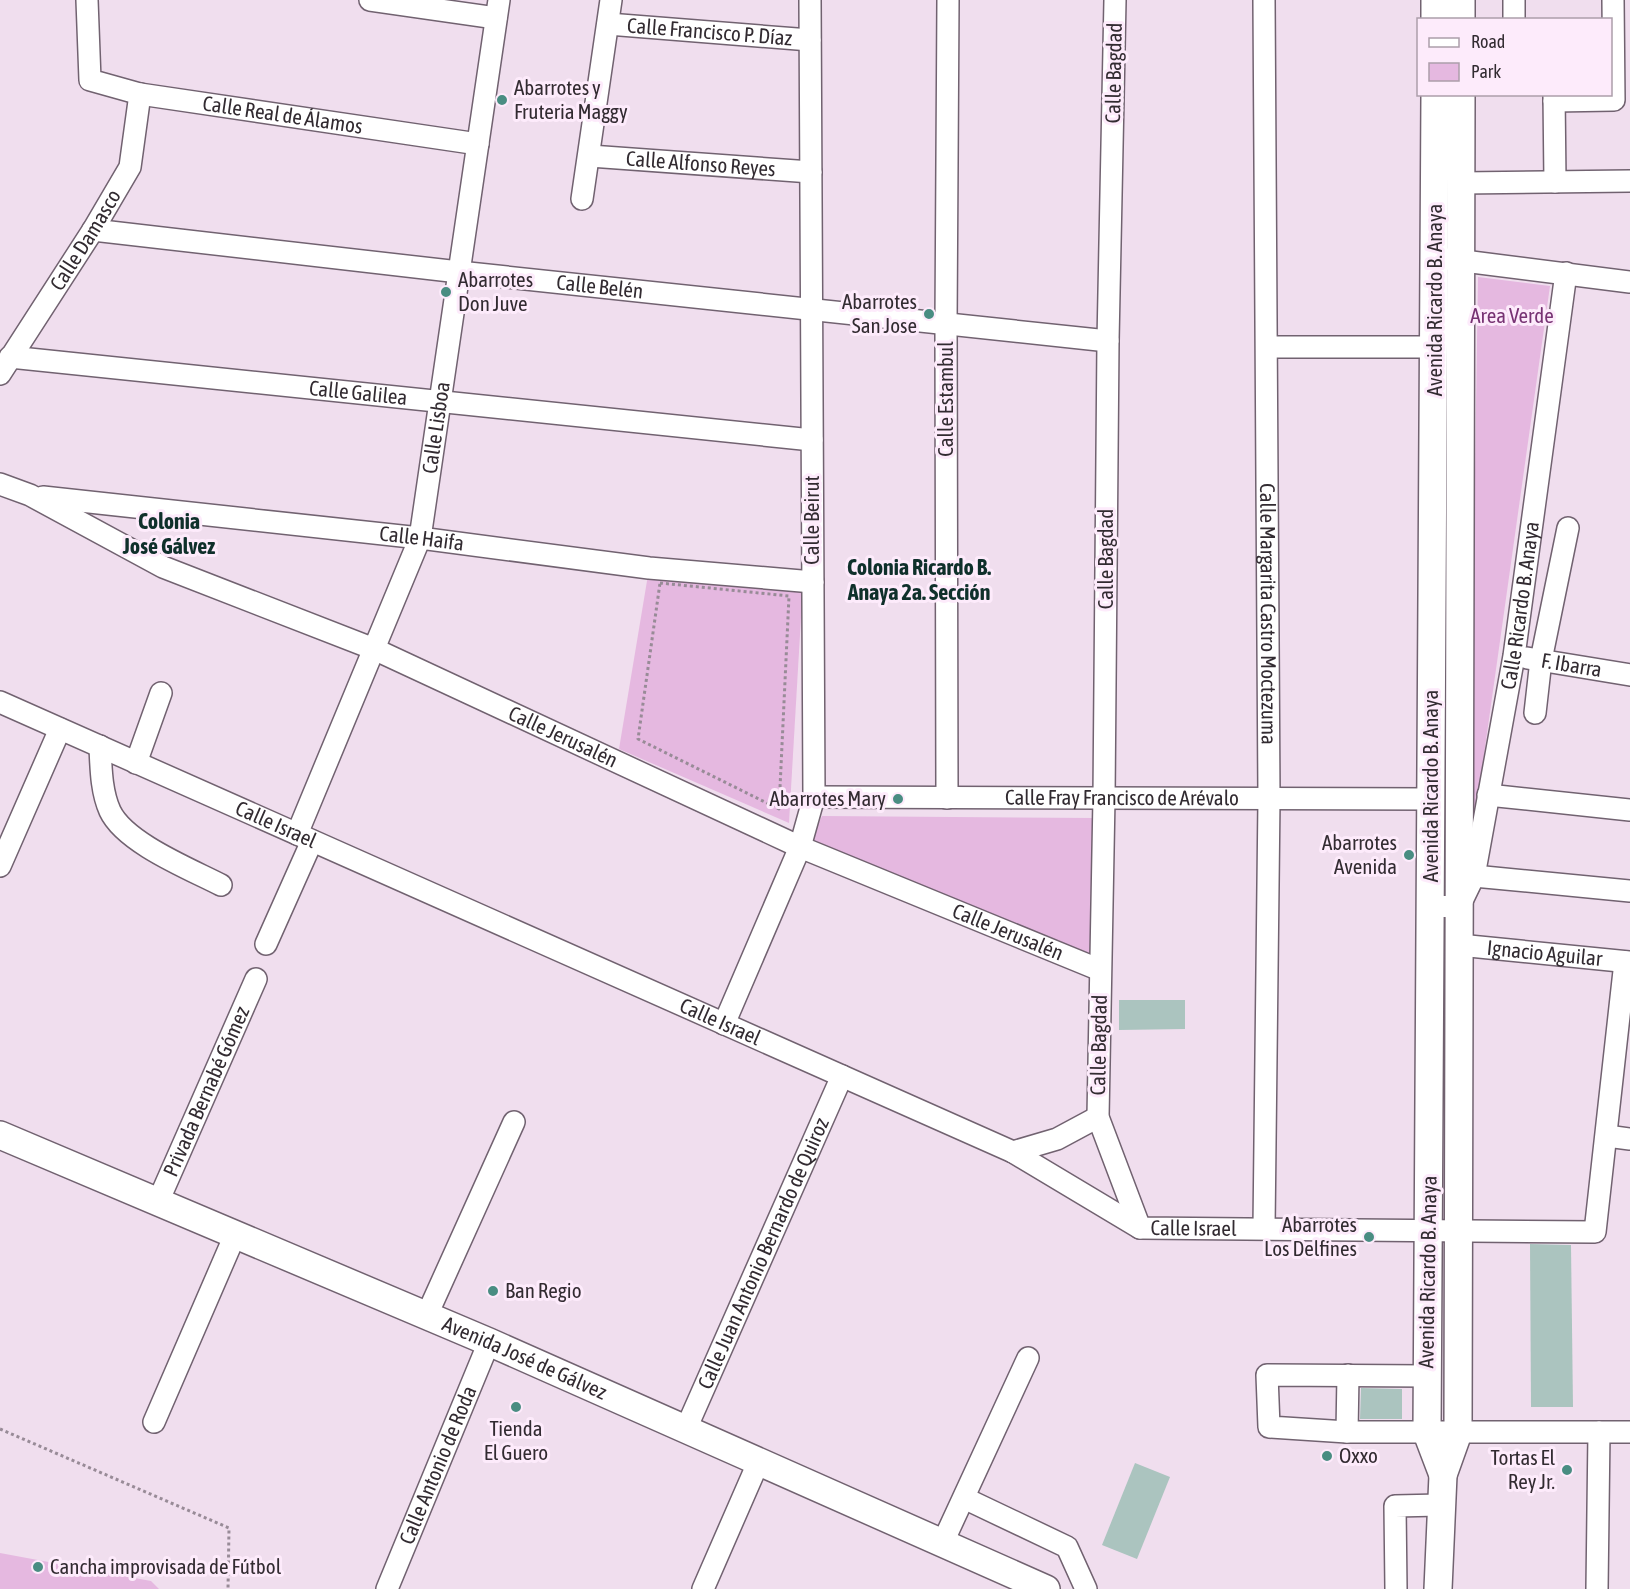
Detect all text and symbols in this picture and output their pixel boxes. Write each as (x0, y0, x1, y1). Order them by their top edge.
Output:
street label: Calle Francisco P. Díaz (626, 13, 794, 50)
legend (1417, 18, 1612, 96)
street label: Calle Bagdad (1100, 22, 1126, 123)
text: Road (1471, 31, 1505, 52)
text: Park (1471, 61, 1501, 82)
place label: Abarrotes y Fruteria Maggy (514, 75, 628, 123)
street label: Calle Real de Álamos (201, 90, 364, 138)
marker: Abarrotes y Fruteria Maggy (495, 93, 509, 107)
street label: Calle Alfonso Reyes (625, 146, 776, 180)
street label: Calle Damasco (44, 185, 125, 294)
street label: Avenida Ricardo B. Anaya (1422, 204, 1446, 396)
place label: Abarrotes Don Juve (458, 267, 533, 315)
street label: Calle Belén (555, 269, 645, 303)
marker: Abarrotes Don Juve (439, 285, 453, 299)
place label: Abarrotes San Jose (842, 289, 917, 337)
park label: Area Verde (1470, 303, 1554, 327)
marker: Abarrotes San Jose (922, 307, 936, 321)
street label: Calle Estambul (933, 341, 957, 457)
street label: Calle Galilea (308, 375, 409, 409)
street label: Calle Lisboa (417, 380, 454, 475)
street label: Calle Beirut (799, 475, 823, 565)
street label: Calle Margarita Castro Moctezuma (1256, 483, 1282, 745)
district label: Colonia José Gálvez (122, 508, 215, 559)
street label: Calle Bagdad (1093, 509, 1117, 609)
street label: Calle Ricardo B. Anaya (1495, 520, 1543, 691)
street label: Calle Haifa (378, 521, 466, 555)
district label: Colonia Ricardo B. Anaya 2a. Sección (847, 554, 991, 605)
street label: F. Ibarra (1540, 648, 1604, 681)
street label: Avenida Ricardo B. Anaya (1418, 690, 1442, 882)
street label: Calle Jerusalén (505, 700, 622, 772)
street label: Calle Fray Francisco de Arévalo (1005, 785, 1239, 809)
place label: Abarrotes Mary (769, 786, 886, 810)
marker: Abarrotes Mary (891, 792, 905, 806)
street label: Calle Israel (232, 795, 321, 852)
place label: Abarrotes Avenida (1322, 830, 1397, 878)
marker: Abarrotes Avenida (1402, 848, 1416, 862)
street label: Calle Jerusalén (949, 898, 1067, 965)
street label: Ignacio Aguilar (1486, 935, 1604, 970)
street label: Calle Israel (676, 993, 765, 1050)
street label: Calle Bagdad (1085, 994, 1111, 1095)
street label: Privada Bernabé Gómez (158, 1002, 254, 1180)
street label: Calle Juan Antonio Bernardo de Quiroz (692, 1113, 833, 1392)
street label: Avenida Ricardo B. Anaya (1413, 1175, 1441, 1369)
place label: Abarrotes Los Delfines (1264, 1212, 1357, 1260)
street label: Calle Israel (1150, 1215, 1237, 1240)
marker: Abarrotes Los Delfines (1362, 1230, 1376, 1244)
place label: Ban Regio (505, 1278, 582, 1302)
marker: Ban Regio (486, 1284, 500, 1298)
street label: Avenida José de Gálvez (439, 1311, 611, 1404)
street label: Calle Antonio de Roda (394, 1382, 481, 1547)
marker: Tienda El Guero (509, 1400, 523, 1414)
place label: Tienda El Guero (484, 1416, 548, 1464)
place label: Oxxo (1339, 1443, 1378, 1467)
place label: Tortas El Rey Jr. (1491, 1445, 1555, 1493)
marker: Oxxo (1320, 1449, 1334, 1463)
marker: Tortas El Rey Jr. (1560, 1463, 1574, 1477)
place label: Cancha improvisada de Fútbol (50, 1554, 282, 1578)
marker: Cancha improvisada de Fútbol (31, 1560, 45, 1574)

